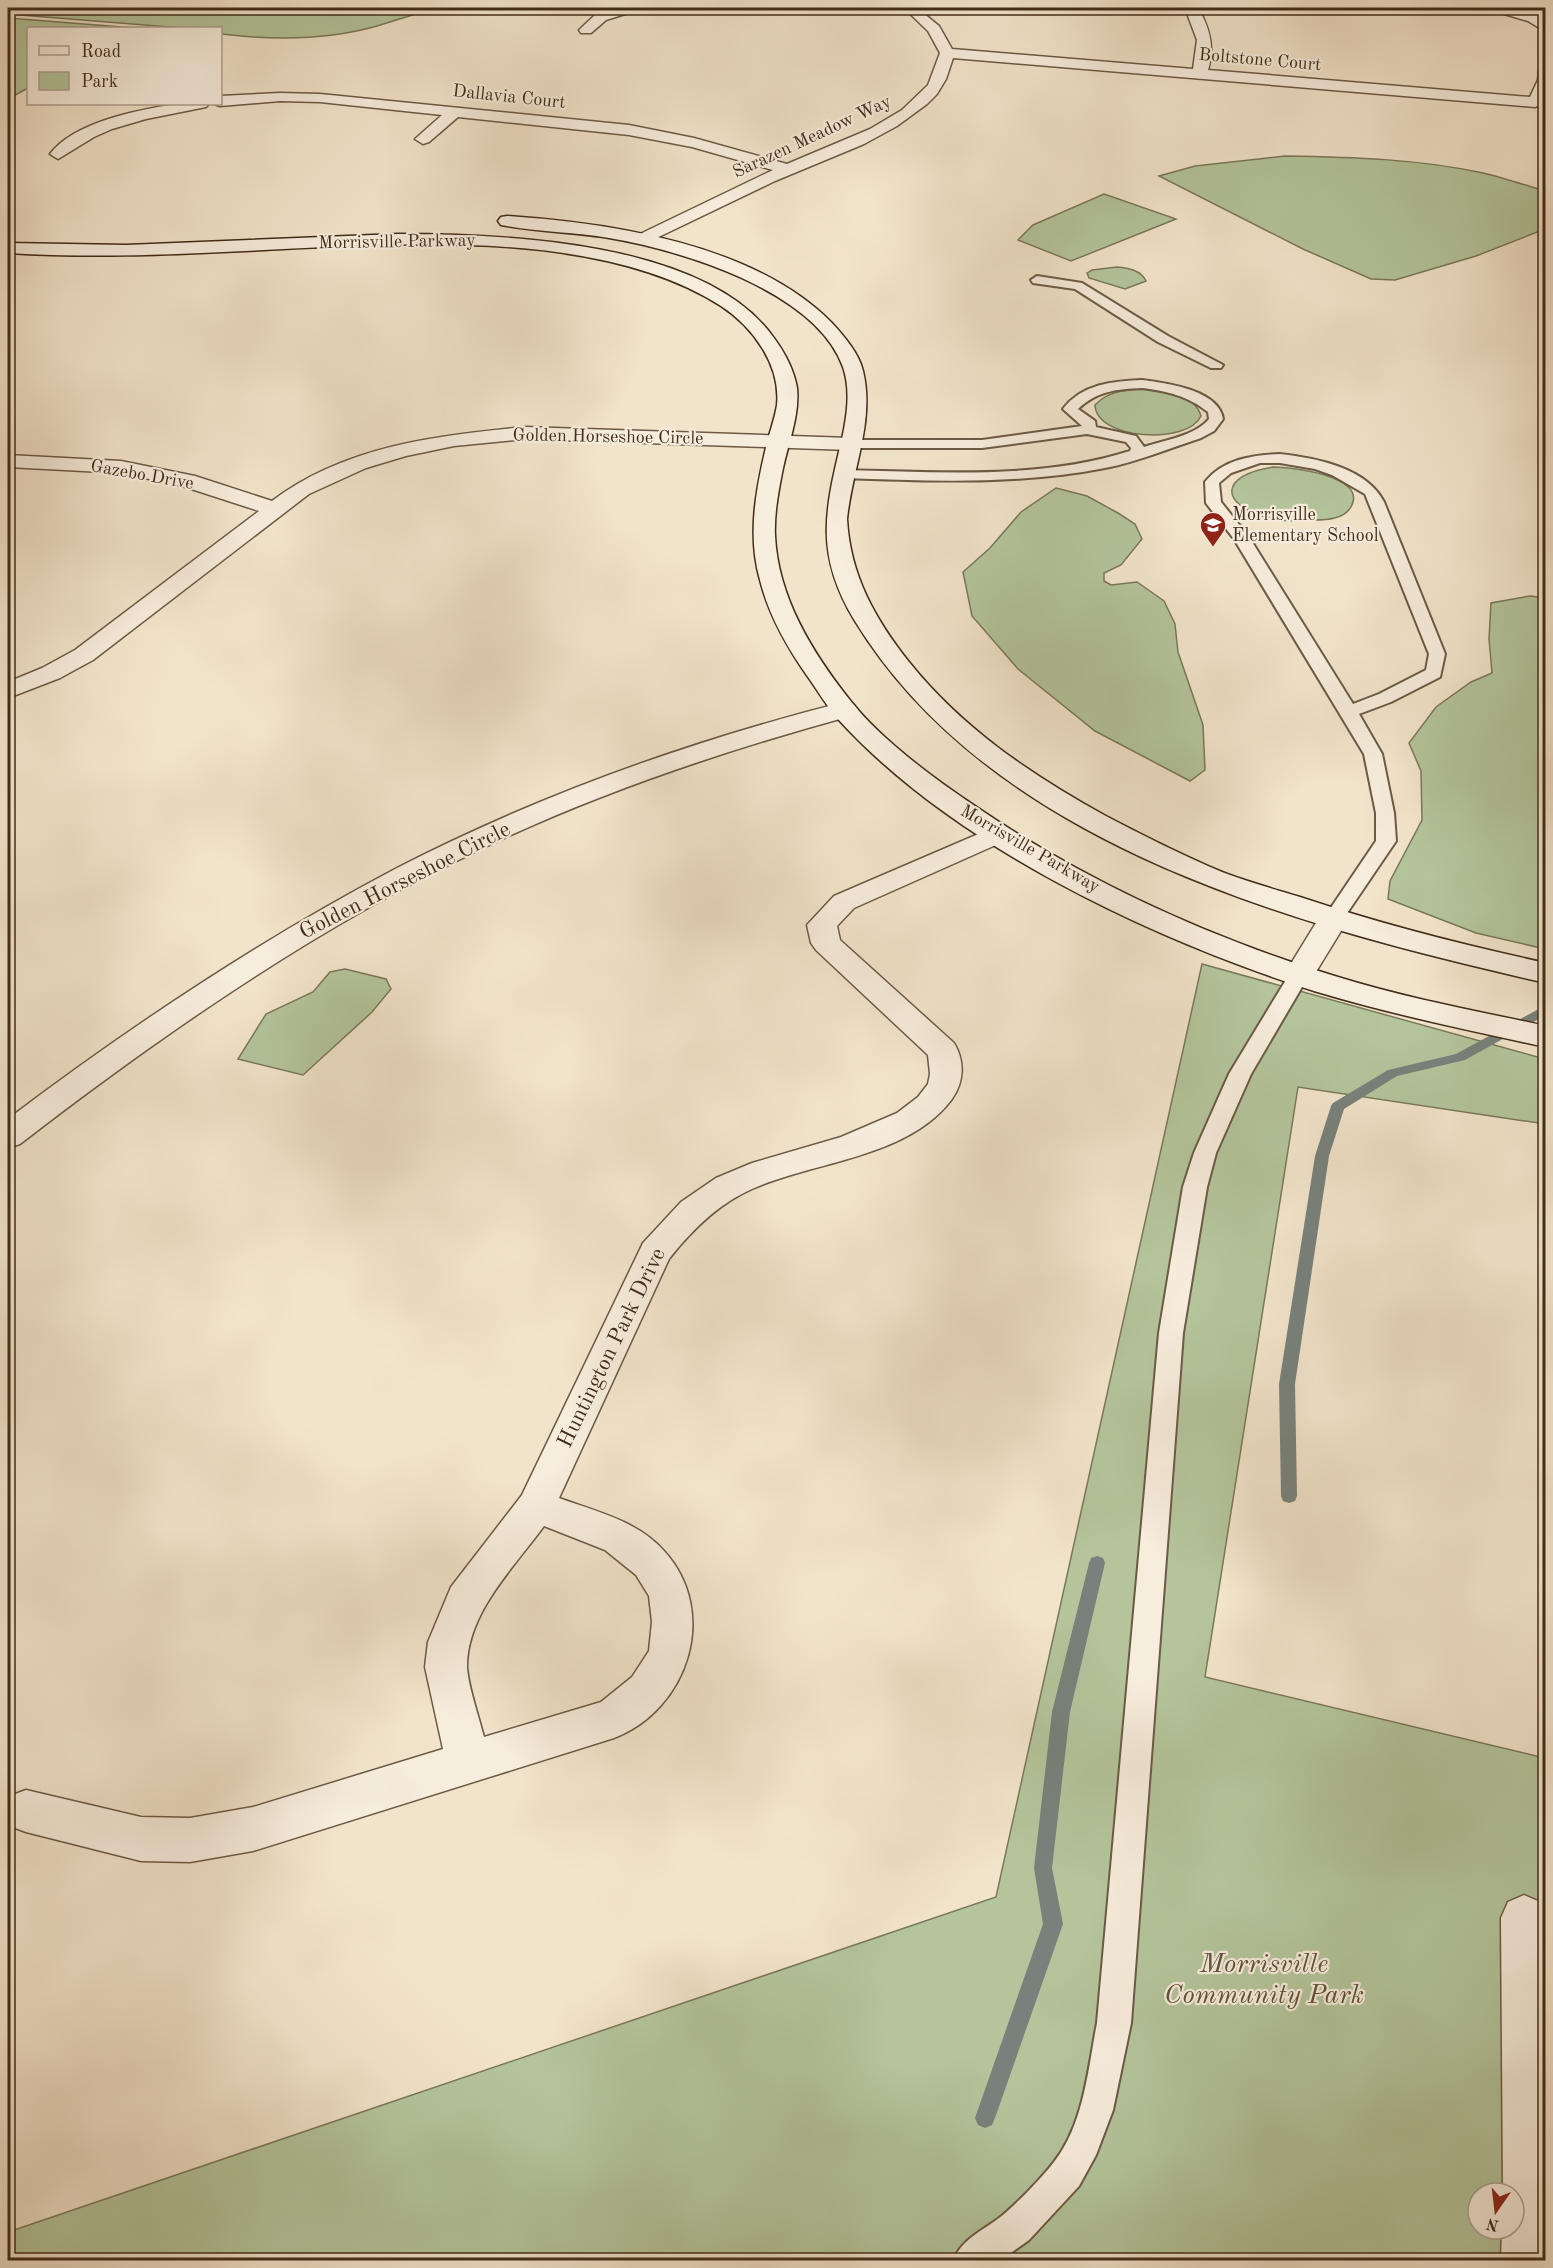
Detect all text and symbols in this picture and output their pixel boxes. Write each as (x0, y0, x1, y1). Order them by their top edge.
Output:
legend (27, 27, 222, 105)
text: Road (81, 43, 121, 61)
street label: Boltstone Court (1198, 46, 1322, 74)
text: Park (81, 73, 118, 91)
street label: Dallavia Court (452, 82, 566, 112)
street label: Sarazen Meadow Way (730, 92, 894, 182)
street label: Morrisville Parkway (318, 232, 476, 252)
street label: Golden Horseshoe Circle (512, 426, 704, 448)
street label: Gazebo Drive (89, 457, 195, 493)
place label: Morrisville Elementary School (1232, 506, 1379, 545)
school or university icon: Morrisville Elementary School (1198, 510, 1228, 548)
street label: Morrisville Parkway (957, 802, 1103, 896)
street label: Golden Horseshoe Circle (296, 818, 514, 944)
street label: Huntington Park Drive (554, 1245, 670, 1451)
park label: Morrisville Community Park (1164, 1951, 1364, 2009)
north arrow (1466, 2181, 1526, 2241)
text: N (1484, 2214, 1501, 2233)

